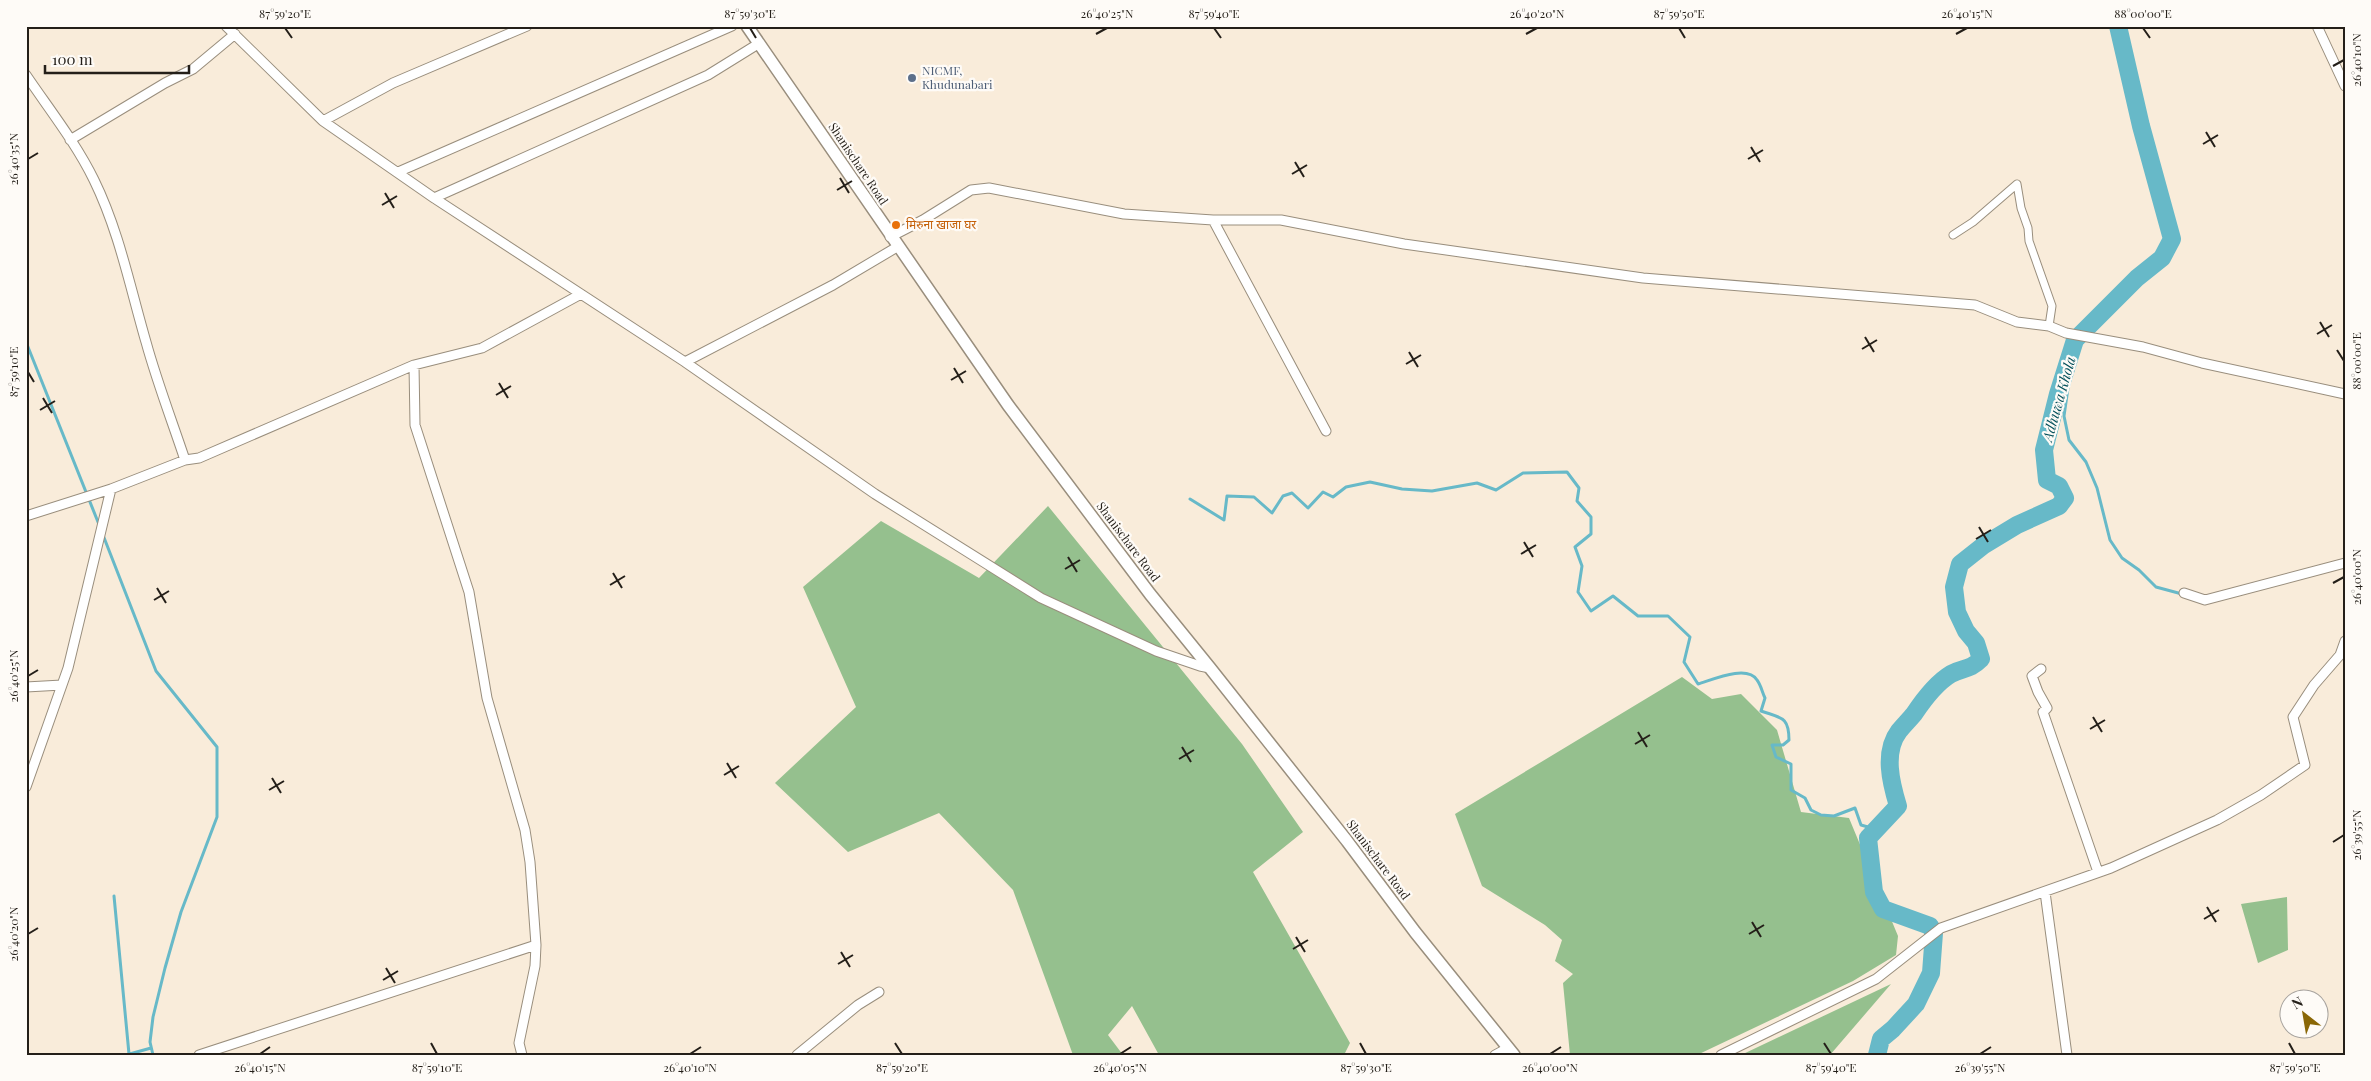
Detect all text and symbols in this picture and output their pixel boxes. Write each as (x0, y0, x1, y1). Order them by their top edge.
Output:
text: 87°59'20"E (259, 5, 311, 21)
text: 87°59'30"E (724, 5, 776, 21)
text: 26°40'25"N (1081, 5, 1134, 21)
text: 87°59'40"E (1188, 5, 1240, 21)
text: 26°40'20"N (1510, 5, 1565, 21)
text: 87°59'50"E (1653, 5, 1705, 21)
text: 26°40'15"N (1941, 5, 1993, 21)
text: 88°00'00"E (2114, 5, 2172, 21)
text: 26°40'10"N (2348, 33, 2364, 87)
scale bar (45, 42, 189, 74)
text: 100 m (52, 49, 93, 69)
place label: NICMF, Khudunabari (922, 62, 993, 92)
marker: NICMF, Khudunabari (906, 72, 918, 84)
street label: Shanischare Road (825, 119, 892, 208)
text: 26°40'35"N (5, 132, 21, 185)
place label: मिरुना खाजा घर (906, 216, 977, 232)
marker: मिरुना खाजा घर (890, 219, 902, 231)
text: 88°00'00"E (2348, 332, 2364, 390)
text: 87°59'10"E (5, 347, 21, 397)
water label: Adhuwa Khola (2037, 354, 2080, 445)
street label: Shanischare Road (1094, 498, 1164, 585)
text: 26°40'00"N (2348, 548, 2364, 605)
text: 26°40'25"N (5, 649, 21, 702)
text: 26°39'55"N (2348, 809, 2364, 861)
street label: Shanischare Road (1344, 816, 1414, 903)
text: 26°40'20"N (5, 906, 21, 961)
north arrow (2278, 988, 2328, 1038)
text: N (2288, 992, 2306, 1013)
text: 26°40'15"N (234, 1059, 286, 1075)
text: 87°59'10"E (412, 1059, 462, 1075)
text: 26°40'10"N (663, 1059, 717, 1075)
text: 87°59'20"E (876, 1059, 928, 1075)
text: 26°40'05"N (1093, 1059, 1148, 1075)
text: 87°59'30"E (1340, 1059, 1392, 1075)
text: 26°40'00"N (1522, 1059, 1579, 1075)
text: 87°59'40"E (1805, 1059, 1857, 1075)
text: 26°39'55"N (1954, 1059, 2006, 1075)
text: 87°59'50"E (2269, 1059, 2321, 1075)

